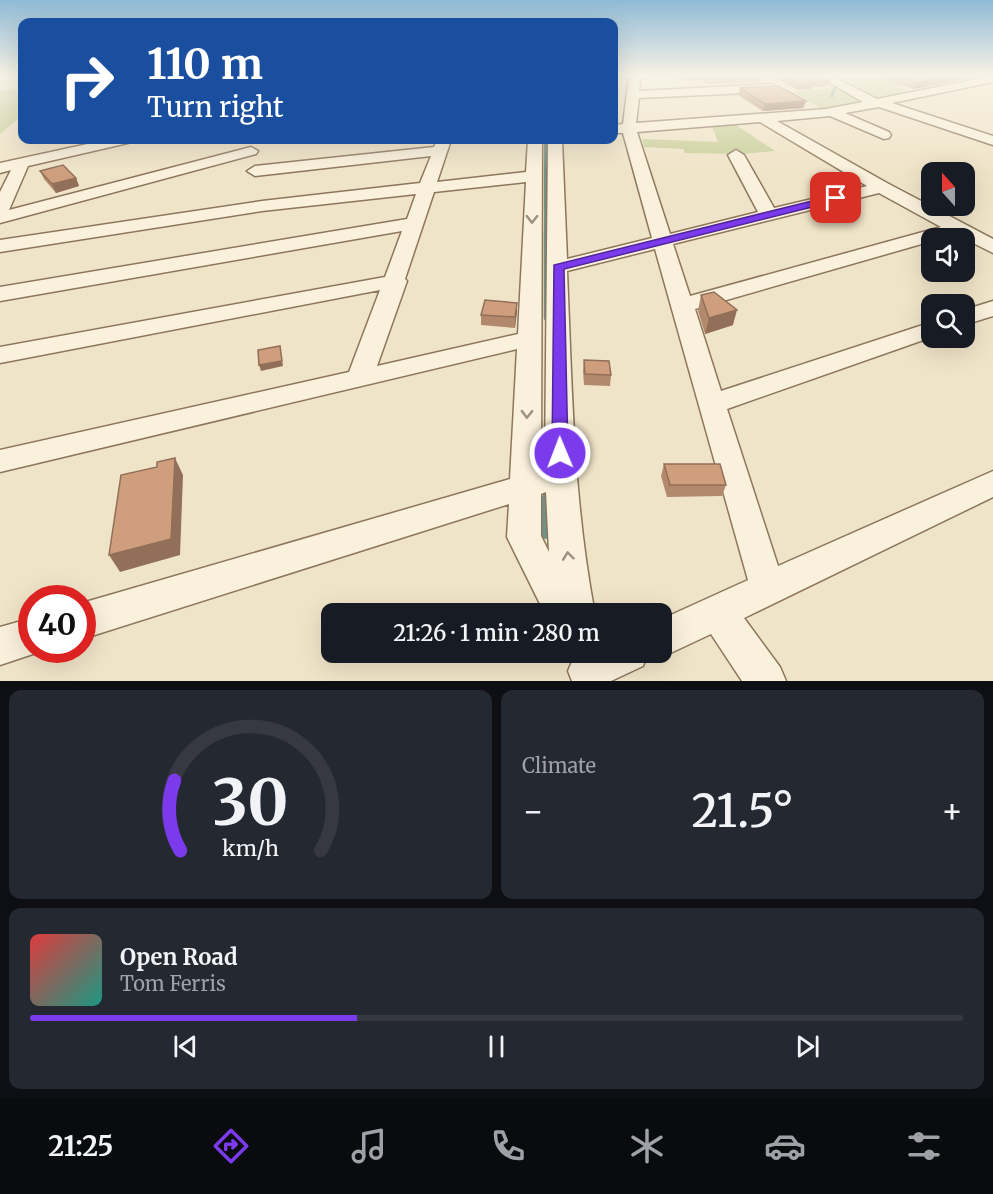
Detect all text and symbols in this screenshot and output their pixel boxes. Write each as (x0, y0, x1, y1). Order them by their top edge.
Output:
text: 110 m (147, 38, 263, 90)
icon: right (48, 42, 126, 120)
text: Turn right (147, 90, 284, 124)
north arrow (921, 162, 975, 216)
map controls (921, 162, 975, 348)
pin (810, 172, 861, 223)
icon: arrive (819, 181, 852, 214)
one-way arrow (525, 214, 538, 223)
button: sound (921, 228, 975, 282)
button: search (921, 294, 975, 348)
one-way arrow (521, 409, 533, 418)
position arrow (528, 421, 592, 485)
one-way arrow (562, 551, 574, 560)
speed limit sign: 40 (18, 585, 96, 663)
text: 21:26 · 1 min · 280 m (393, 619, 600, 647)
text: Climate (522, 753, 596, 778)
text: 30 (212, 764, 289, 842)
text: 21.5° (691, 783, 794, 839)
text: − (522, 791, 544, 832)
text: + (941, 791, 963, 832)
text: km/h (222, 836, 279, 863)
text: Open Road (120, 943, 238, 971)
text: Tom Ferris (120, 971, 226, 996)
icon: previous (169, 1030, 202, 1063)
icon: pause (480, 1030, 513, 1063)
icon: next (791, 1030, 824, 1063)
icon: directions (210, 1125, 252, 1167)
icon: music (348, 1125, 390, 1167)
icon: phone (487, 1125, 529, 1167)
icon: climate (626, 1125, 668, 1167)
icon: car (764, 1125, 806, 1167)
icon: filters (903, 1125, 945, 1167)
text: 21:25 (48, 1129, 113, 1163)

